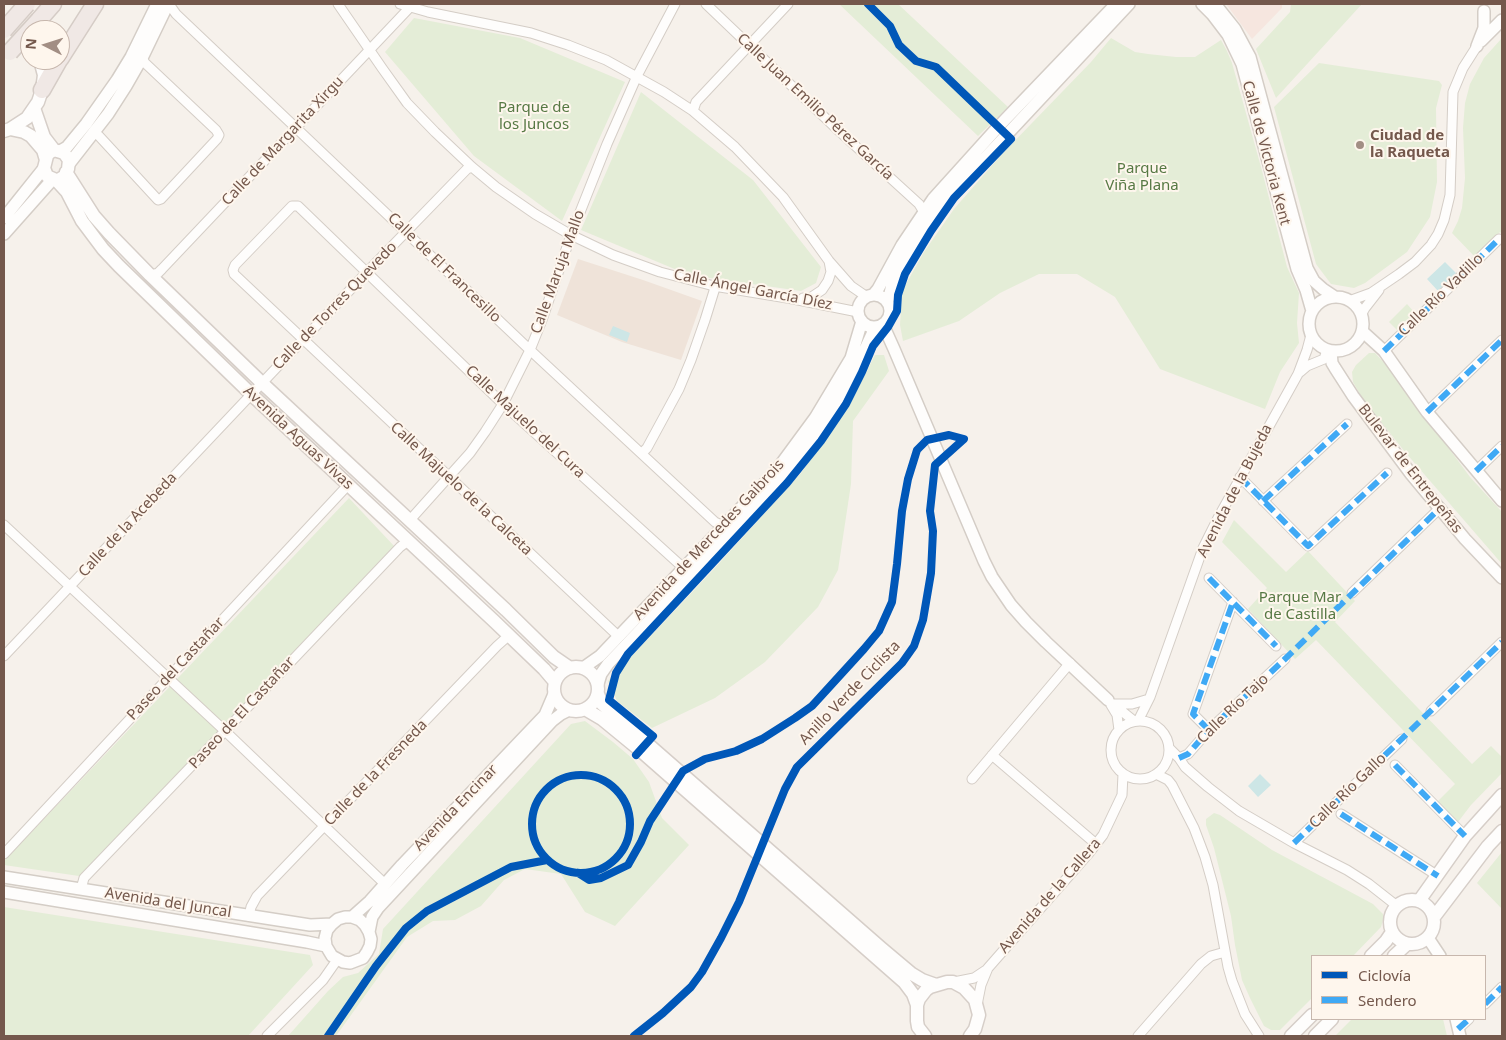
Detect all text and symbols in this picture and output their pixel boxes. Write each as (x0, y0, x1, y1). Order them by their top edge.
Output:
north arrow (20, 20, 70, 70)
street label: Calle Juan Emilio Pérez García (733, 30, 897, 184)
text: N (21, 37, 41, 50)
street label: Calle de Margarita Xirgu (218, 73, 348, 209)
street label: Calle de Victoria Kent (1238, 79, 1294, 227)
park label: Parque de los Juncos (498, 99, 570, 134)
place label: Ciudad de la Raqueta (1370, 127, 1450, 162)
marker: Ciudad de la Raqueta (1354, 139, 1366, 151)
park label: Parque Viña Plana (1105, 160, 1179, 195)
street label: Calle Maruja Mallo (527, 208, 589, 336)
street label: Calle de El Francesillo (384, 209, 504, 327)
street label: Calle de Torres Quevedo (269, 238, 401, 374)
street label: Calle Río Vadillo (1395, 250, 1487, 340)
street label: Calle Ángel García Díez (672, 266, 834, 314)
street label: Calle Majuelo del Cura (461, 362, 589, 482)
street label: Avenida Aguas Vivas (239, 382, 357, 494)
street label: Bulevar de Entrepeñas (1354, 401, 1466, 537)
street label: Calle Majuelo de la Calceta (386, 418, 536, 560)
street label: Avenida de la Bujeda (1194, 421, 1276, 561)
street label: Avenida de Mercedes Gaibrois (630, 456, 788, 624)
street label: Calle de la Acebeda (75, 469, 181, 581)
park label: Parque Mar de Castilla (1259, 589, 1341, 624)
street label: Paseo del Castañar (124, 614, 228, 724)
street label: Anillo Verde Ciclista (796, 637, 904, 749)
street label: Paseo de El Castañar (185, 653, 299, 773)
street label: Calle Río Tajo (1193, 670, 1273, 748)
street label: Calle de la Fresneda (321, 716, 431, 830)
street label: Calle Río Gallo (1306, 750, 1390, 832)
street label: Avenida Encinar (410, 761, 502, 855)
street label: Avenida de la Callera (995, 835, 1105, 957)
street label: Avenida del Juncal (103, 884, 233, 922)
legend (1311, 955, 1486, 1020)
text: Ciclovía (1358, 965, 1411, 985)
text: Sendero (1358, 990, 1417, 1010)

